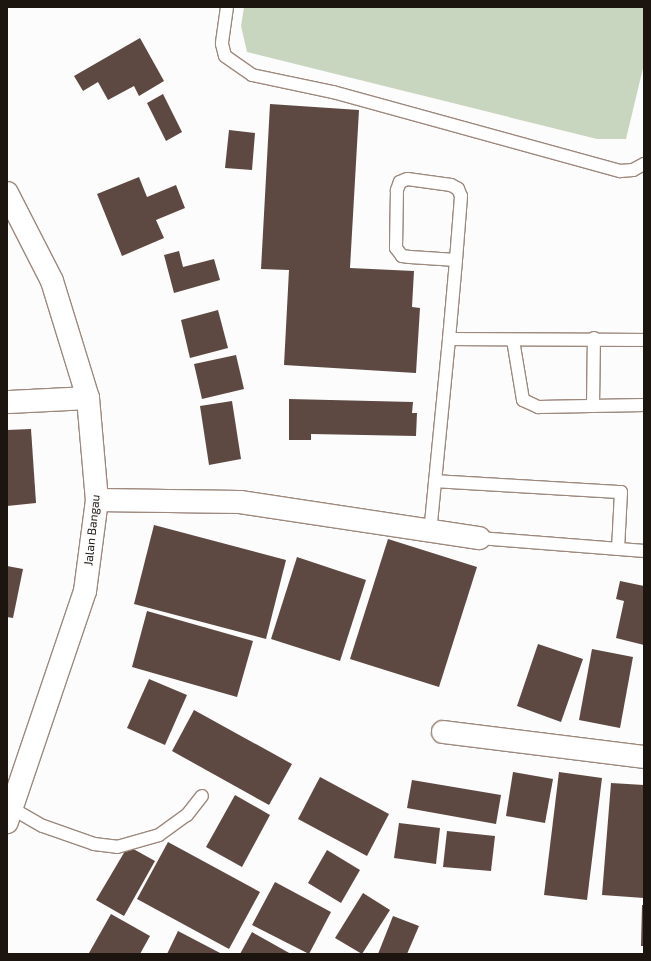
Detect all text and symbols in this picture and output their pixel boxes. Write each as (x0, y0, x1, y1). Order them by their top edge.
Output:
street label: Jalan Bangau (81, 494, 103, 566)

